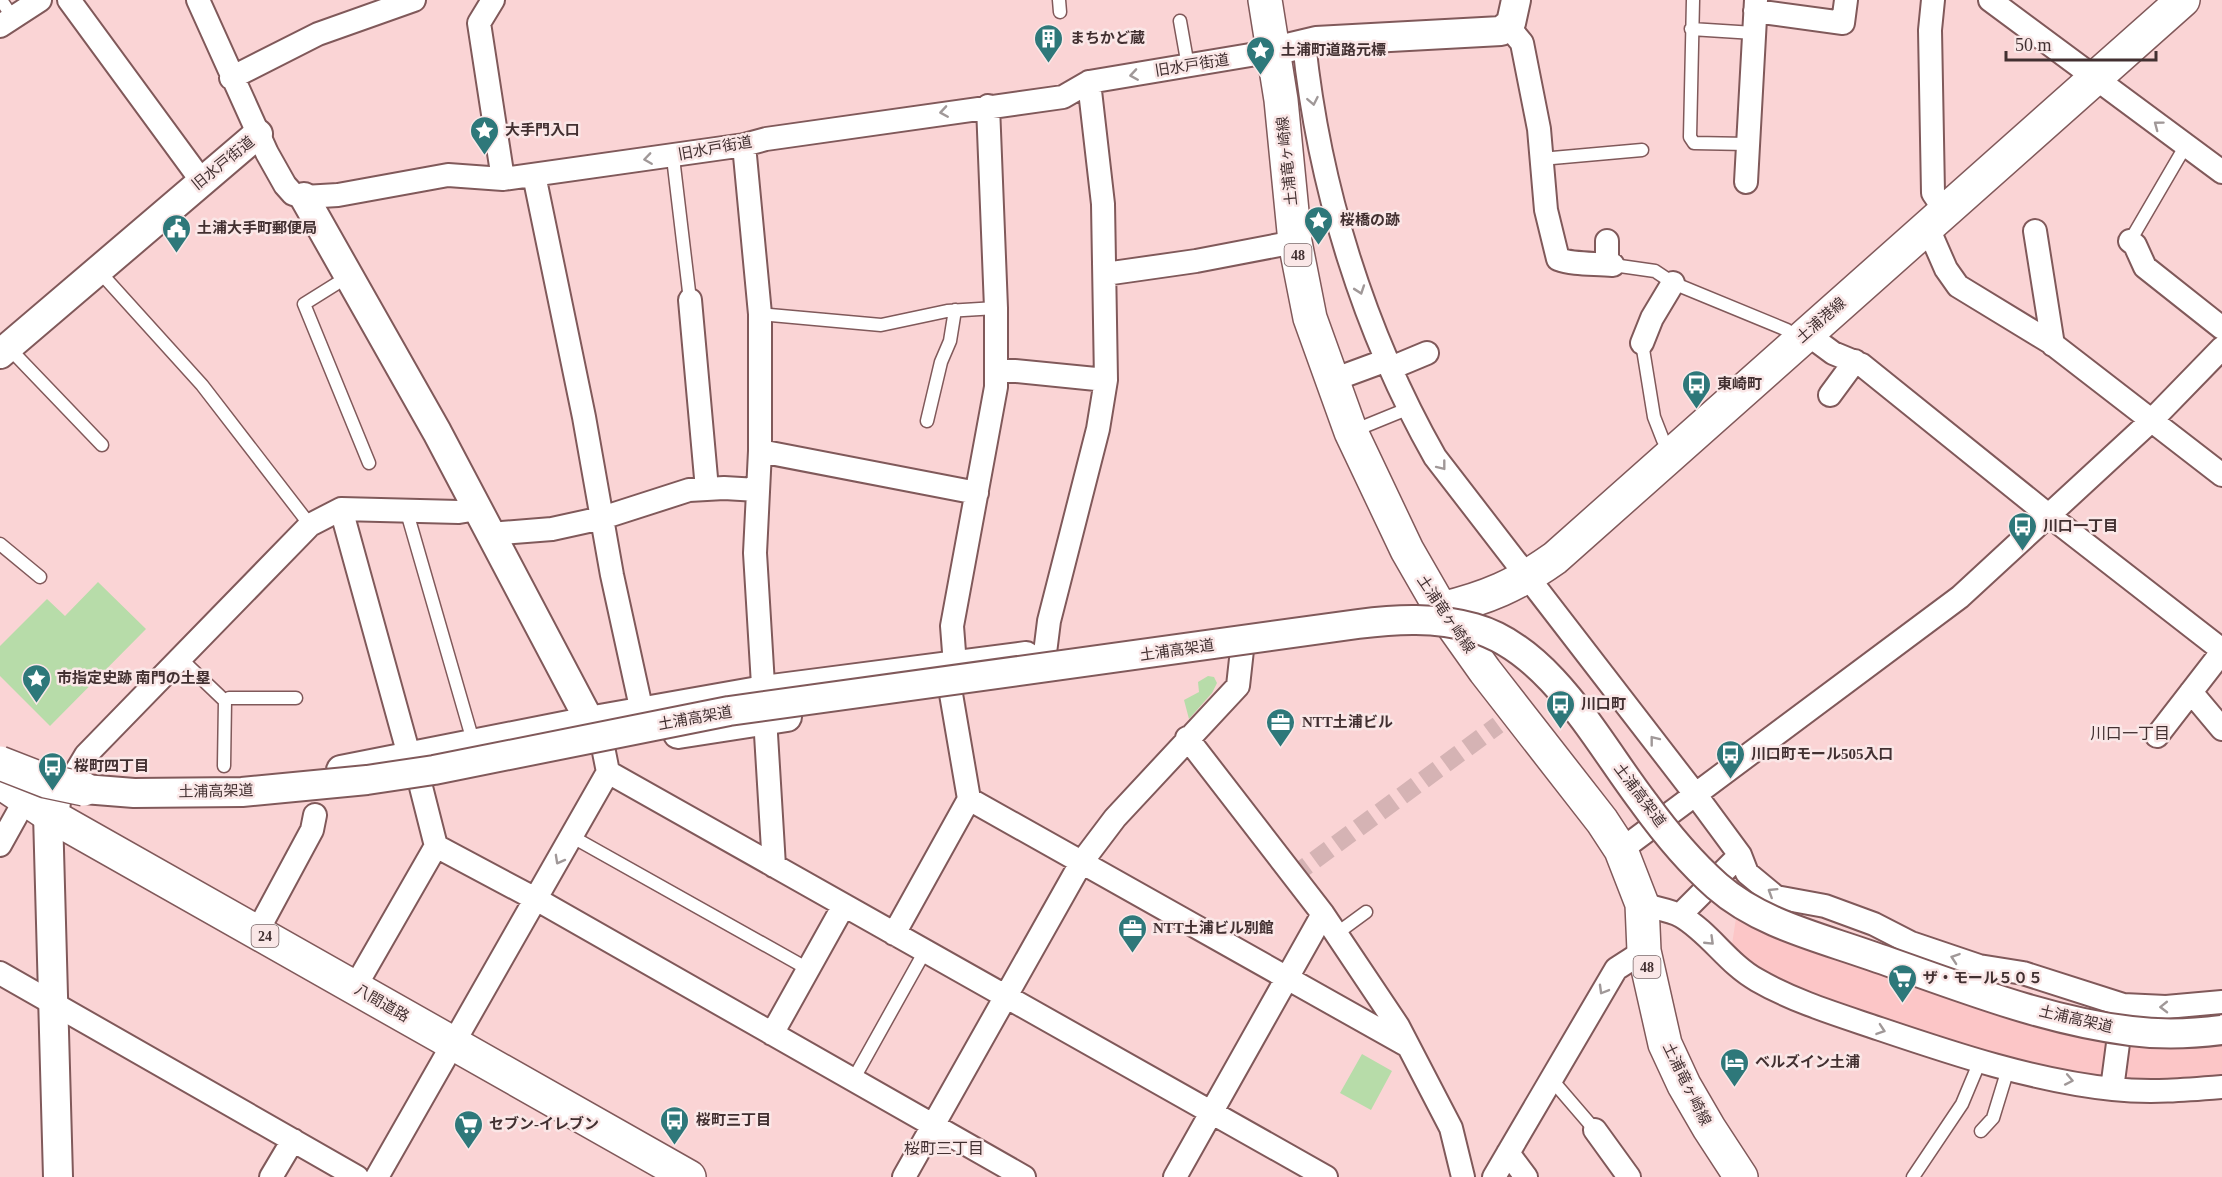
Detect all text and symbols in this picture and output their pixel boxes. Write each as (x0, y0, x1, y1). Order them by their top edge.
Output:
building icon: まちかど蔵 (1033, 22, 1065, 64)
scale bar (2006, 24, 2156, 62)
place label: まちかど蔵 (1070, 30, 1145, 46)
place icon: 土浦町道路元標 (1244, 34, 1276, 76)
text: 50 m (2015, 35, 2052, 55)
place label: 土浦町道路元標 (1281, 41, 1386, 58)
street label: 旧水戸街道 (1154, 51, 1230, 79)
one-way arrow (1129, 68, 1138, 80)
one-way arrow (1306, 96, 1319, 106)
one-way arrow (940, 106, 949, 118)
place icon: 大手門入口 (468, 114, 500, 156)
street label: 土浦竜ヶ崎線 (1273, 115, 1300, 207)
one-way arrow (2154, 121, 2165, 132)
place label: 大手門入口 (505, 122, 580, 138)
street label: 旧水戸街道 (189, 133, 257, 193)
street label: 旧水戸街道 (677, 134, 753, 162)
one-way arrow (644, 152, 653, 164)
place icon: 桜橋の跡 (1303, 204, 1335, 246)
public building icon: 土浦大手町郵便局 (160, 212, 192, 254)
place label: 桜橋の跡 (1340, 212, 1400, 228)
place label: 土浦大手町郵便局 (197, 219, 317, 236)
road number: 48 (1284, 244, 1312, 266)
one-way arrow (1353, 284, 1366, 295)
street label: 土浦港線 (1792, 294, 1849, 346)
bus stop icon: 東崎町 (1680, 368, 1712, 410)
place label: 東崎町 (1717, 376, 1762, 392)
one-way arrow (1435, 459, 1446, 470)
bus stop icon: 川口一丁目 (2006, 510, 2038, 552)
place label: 川口一丁目 (2043, 518, 2118, 534)
street label: 土浦竜ヶ崎線 (1414, 572, 1479, 656)
street label: 土浦高架道 (1139, 636, 1215, 663)
place icon: 市指定史跡 南門の土塁 (20, 662, 52, 704)
place label: 市指定史跡 南門の土塁 (57, 669, 211, 686)
bus stop icon: 川口町 (1544, 688, 1576, 730)
place label: 川口町 (1581, 696, 1626, 712)
street label: 土浦高架道 (656, 703, 733, 732)
office icon: NTT土浦ビル (1265, 706, 1297, 748)
place label: NTT土浦ビル (1302, 713, 1393, 730)
district label: 川口一丁目 (2090, 725, 2170, 742)
one-way arrow (1650, 736, 1661, 747)
bus stop icon: 川口町モール505入口 (1714, 738, 1746, 780)
place label: 川口町モール505入口 (1751, 746, 1894, 762)
bus stop icon: 桜町四丁目 (37, 750, 69, 792)
place label: 桜町四丁目 (74, 758, 149, 774)
street label: 土浦高架道 (1611, 760, 1670, 830)
street label: 土浦高架道 (178, 781, 254, 800)
one-way arrow (554, 854, 566, 864)
one-way arrow (1768, 889, 1779, 900)
office icon: NTT土浦ビル別館 (1116, 912, 1148, 954)
place label: NTT土浦ビル別館 (1153, 919, 1274, 936)
road number: 24 (252, 925, 278, 947)
one-way arrow (1704, 934, 1714, 945)
one-way arrow (1950, 952, 1961, 965)
road number: 48 (1634, 956, 1660, 978)
supermarket icon: ザ・モール５０５ (1886, 962, 1918, 1004)
place label: ザ・モール５０５ (1923, 970, 2043, 986)
street label: 八間道路 (352, 981, 412, 1025)
one-way arrow (1599, 984, 1611, 994)
one-way arrow (2159, 1001, 2168, 1013)
street label: 土浦高架道 (2038, 1002, 2115, 1035)
one-way arrow (1875, 1022, 1886, 1035)
street label: 土浦竜ヶ崎線 (1660, 1040, 1715, 1128)
hotel icon: ベルズイン土浦 (1718, 1046, 1750, 1088)
place label: ベルズイン土浦 (1755, 1053, 1860, 1070)
one-way arrow (2064, 1073, 2074, 1086)
bus stop icon: 桜町三丁目 (659, 1104, 691, 1146)
supermarket icon: セブン-イレブン (452, 1108, 484, 1150)
place label: 桜町三丁目 (696, 1112, 771, 1128)
place label: セブン-イレブン (489, 1115, 599, 1132)
district label: 桜町三丁目 (904, 1140, 984, 1157)

